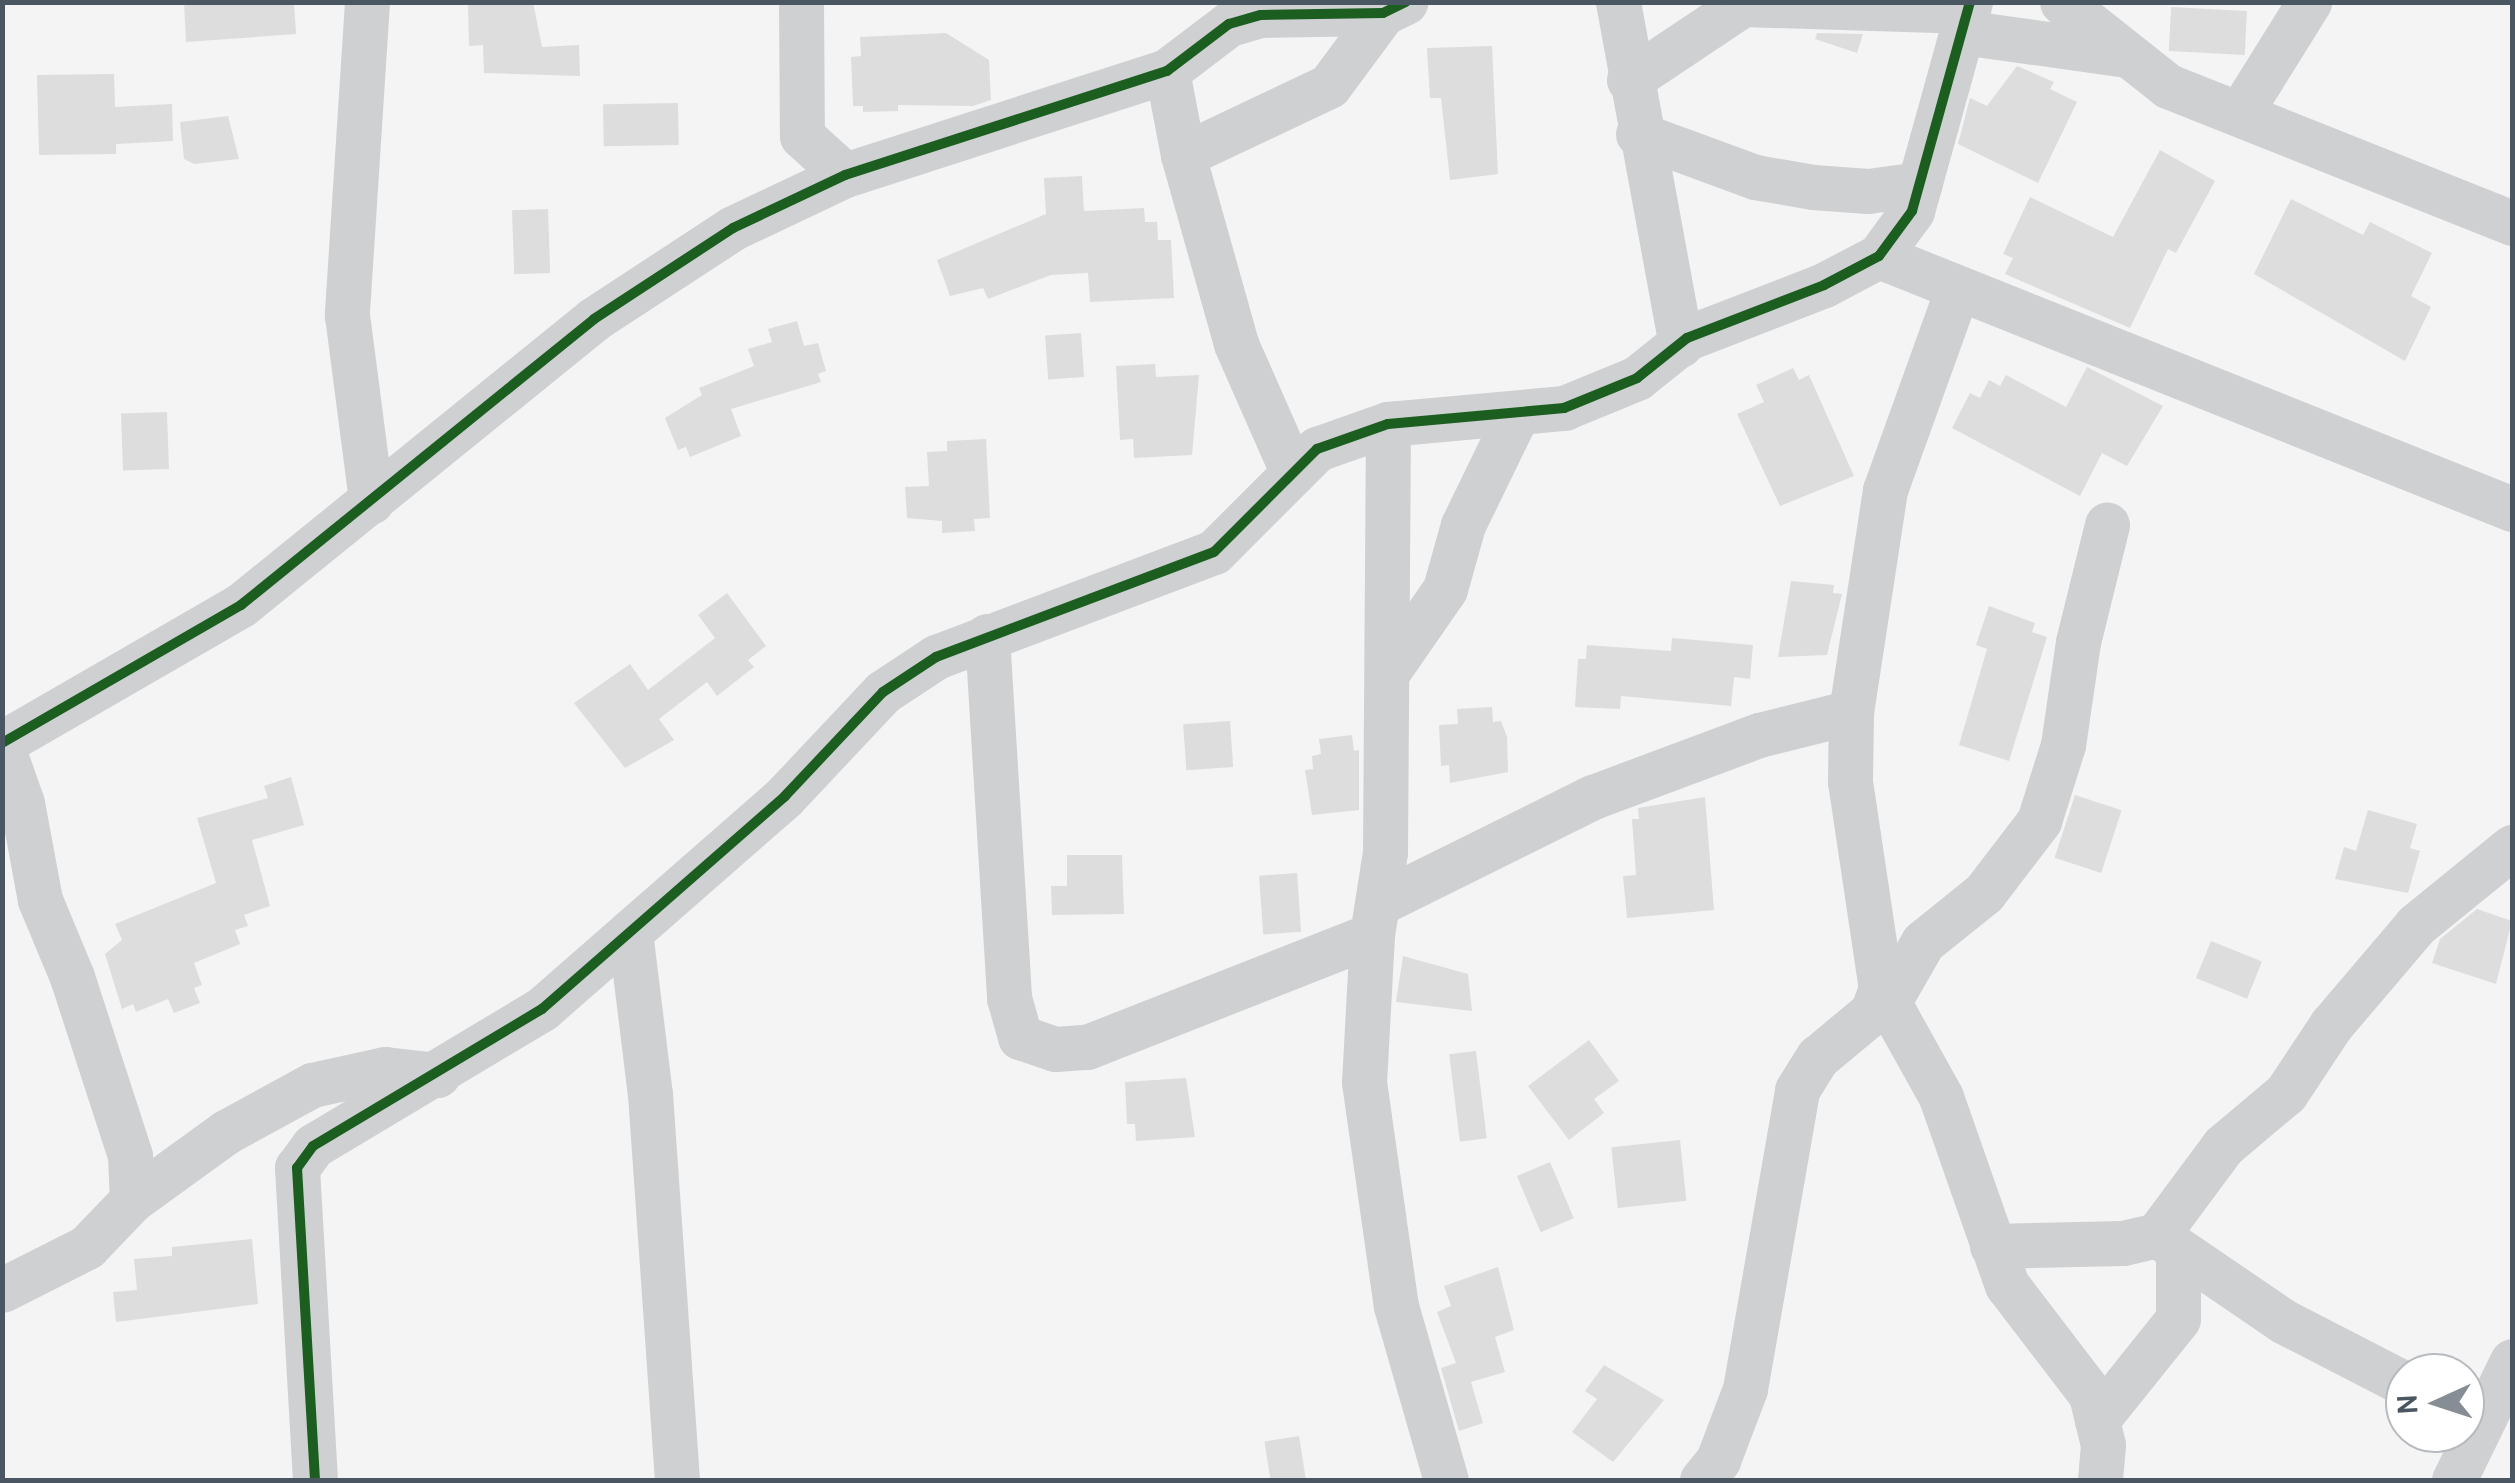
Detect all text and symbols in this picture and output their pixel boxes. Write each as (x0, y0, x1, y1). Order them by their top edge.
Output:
north arrow (2385, 1353, 2485, 1453)
text: N (2390, 1394, 2425, 1415)

